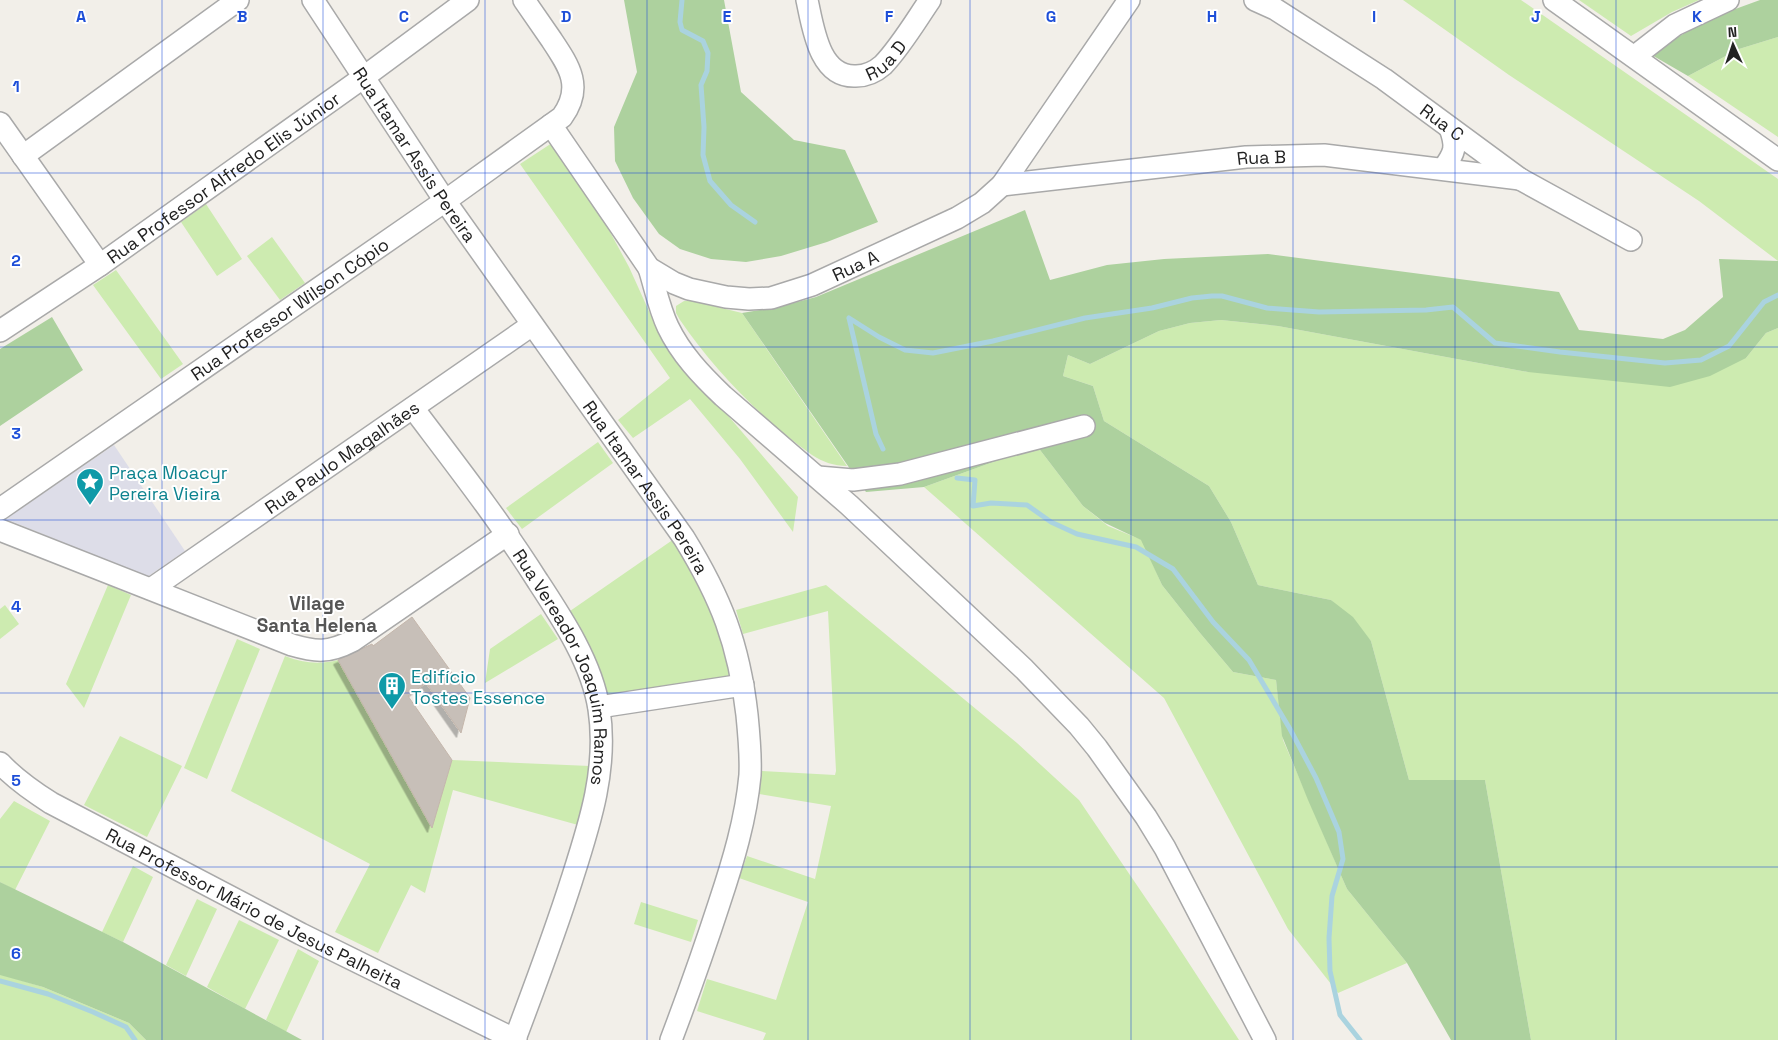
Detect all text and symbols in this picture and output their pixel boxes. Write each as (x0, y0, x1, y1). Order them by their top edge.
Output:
text: A (76, 6, 86, 27)
text: B (237, 6, 247, 27)
text: C (399, 6, 409, 27)
text: D (561, 6, 571, 27)
text: E (723, 6, 732, 27)
text: F (885, 6, 894, 27)
text: G (1046, 6, 1056, 27)
text: H (1207, 6, 1217, 27)
text: I (1372, 6, 1376, 27)
text: J (1531, 6, 1541, 27)
text: K (1692, 6, 1702, 27)
north arrow (1708, 20, 1758, 70)
text: N (1727, 23, 1737, 41)
street label: Rua D (862, 35, 911, 85)
street label: Rua Itamar Assis Pereira (348, 62, 482, 246)
text: 1 (12, 76, 20, 97)
street label: Rua Professor Alfredo Elis Júnior (102, 86, 344, 268)
street label: Rua C (1416, 98, 1469, 146)
street label: Rua B (1235, 144, 1286, 169)
street label: Rua Professor Wilson Cópio (186, 232, 393, 385)
street label: Rua A (828, 245, 882, 286)
text: 2 (11, 250, 21, 271)
street label: Rua Paulo Magalhães (260, 395, 423, 518)
street label: Rua Itamar Assis Pereira (578, 395, 714, 578)
text: 3 (11, 423, 21, 444)
place label: Praça Moacyr Pereira Vieira (109, 461, 228, 505)
place icon: Praça Moacyr Pereira Vieira (75, 467, 105, 506)
street label: Rua Vereador Joaquim Ramos (508, 544, 613, 787)
district label: Vilage Santa Helena (257, 591, 377, 638)
text: 4 (11, 596, 21, 617)
place label: Edifício Tostes Essence (411, 665, 545, 709)
building icon: Edifício Tostes Essence (377, 671, 407, 710)
text: 5 (11, 770, 21, 791)
street label: Rua Professor Mário de Jesus Palheita (102, 822, 407, 994)
text: 6 (11, 943, 21, 964)

